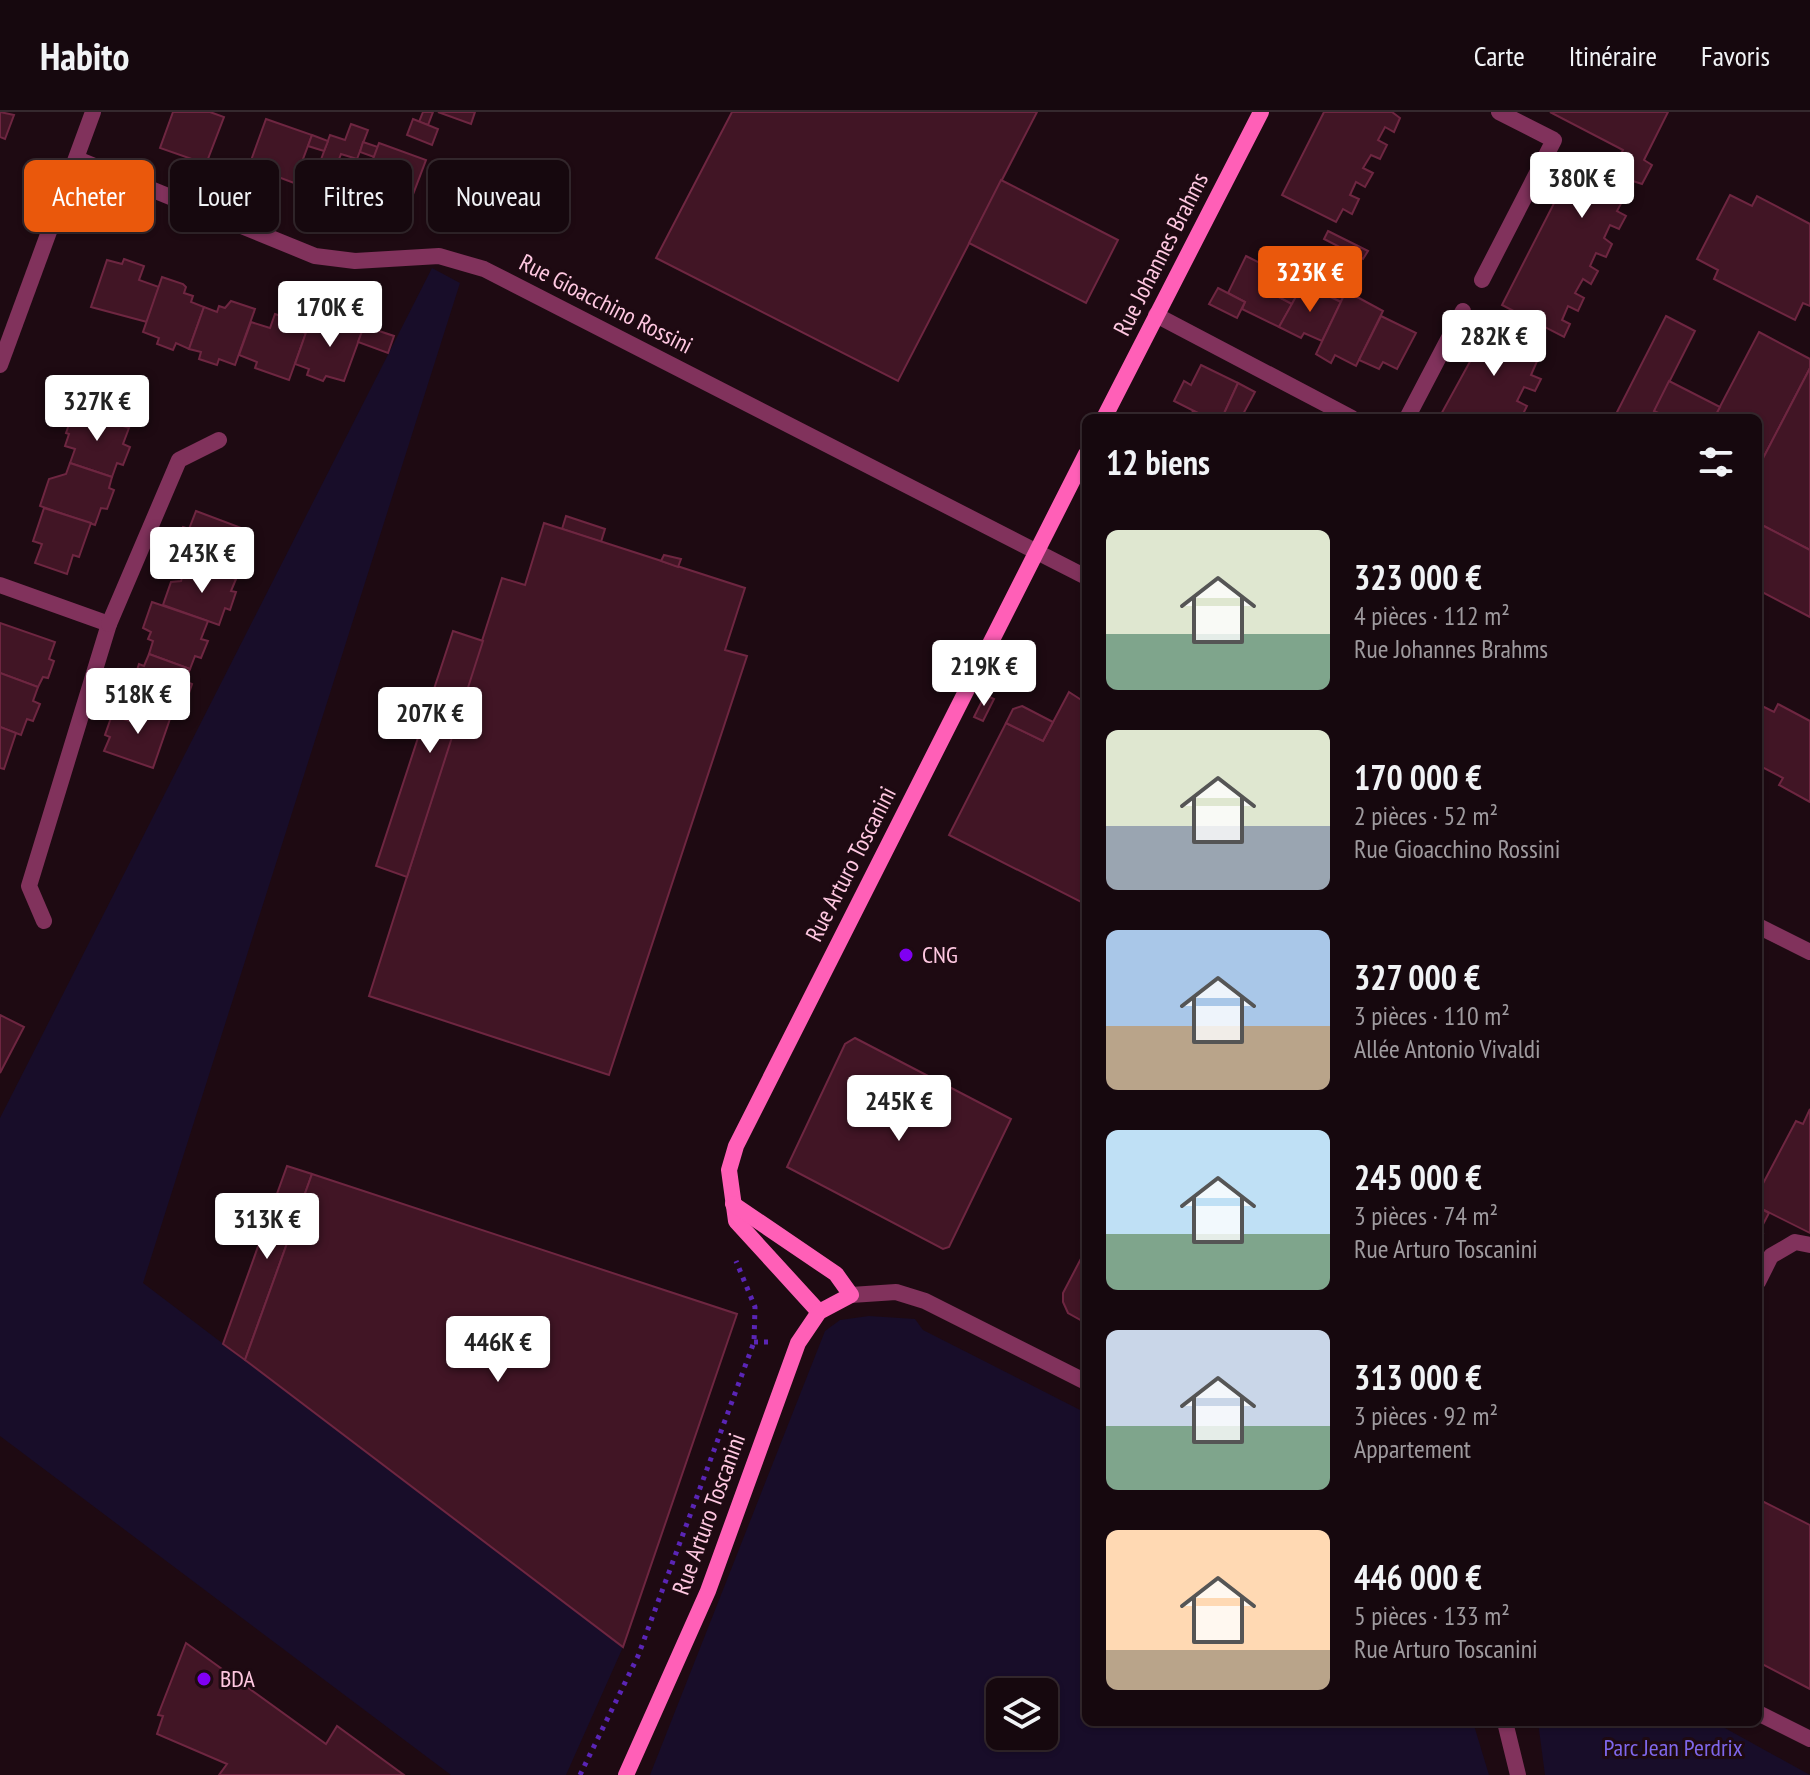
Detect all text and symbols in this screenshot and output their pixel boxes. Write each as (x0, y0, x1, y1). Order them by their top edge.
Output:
text: Habito (40, 31, 129, 80)
text: Carte (1474, 37, 1525, 74)
text: Itinéraire (1569, 37, 1657, 74)
text: Favoris (1701, 37, 1770, 74)
pin: 380K € (1517, 152, 1647, 220)
chip: Acheter (24, 160, 154, 232)
chip: Louer (170, 160, 279, 232)
chip: Filtres (295, 160, 412, 232)
chip: Nouveau (428, 160, 569, 232)
text: 380K € (1548, 161, 1616, 194)
street label: Rue Johannes Brahms (1106, 167, 1215, 341)
pin: 323K € (1245, 246, 1375, 314)
street label: Rue Gioacchino Rossini (514, 247, 698, 361)
text: 323K € (1276, 255, 1344, 288)
pin: 170K € (265, 281, 395, 349)
text: 170K € (296, 290, 364, 323)
pin: 282K € (1429, 310, 1559, 378)
text: 282K € (1460, 319, 1528, 352)
pin: 327K € (32, 375, 162, 443)
text: 327K € (63, 384, 131, 417)
text: 12 biens (1106, 440, 1210, 484)
icon: filters (1694, 440, 1738, 484)
pin: 243K € (137, 527, 267, 595)
text: 243K € (168, 536, 236, 569)
text: 323 000 € (1354, 555, 1482, 599)
icon: home (1170, 562, 1266, 658)
text: 4 pièces · 112 m² (1354, 599, 1510, 632)
text: Rue Johannes Brahms (1354, 632, 1548, 665)
pin: 219K € (919, 640, 1049, 708)
text: 219K € (950, 649, 1018, 682)
pin: 518K € (73, 668, 203, 736)
text: 518K € (104, 677, 172, 710)
pin: 207K € (365, 687, 495, 755)
text: 207K € (396, 696, 464, 729)
text: 170 000 € (1354, 755, 1482, 799)
icon: home (1170, 762, 1266, 858)
street label: Rue Arturo Toscanini (798, 781, 903, 946)
text: 2 pièces · 52 m² (1354, 799, 1498, 832)
text: Rue Gioacchino Rossini (1354, 832, 1560, 865)
place label: CNG (922, 939, 958, 970)
marker: CNG (897, 946, 915, 964)
text: 327 000 € (1354, 955, 1480, 999)
icon: home (1170, 962, 1266, 1058)
text: 3 pièces · 110 m² (1354, 999, 1510, 1032)
text: Allée Antonio Vivaldi (1354, 1032, 1541, 1065)
pin: 245K € (834, 1075, 964, 1143)
text: 245K € (865, 1084, 933, 1117)
text: 245 000 € (1354, 1155, 1482, 1199)
icon: home (1170, 1162, 1266, 1258)
pin: 313K € (202, 1193, 332, 1261)
text: 3 pièces · 74 m² (1354, 1199, 1498, 1232)
text: 313K € (233, 1202, 301, 1235)
text: Rue Arturo Toscanini (1354, 1232, 1538, 1265)
pin: 446K € (433, 1316, 563, 1384)
text: 446K € (464, 1325, 532, 1358)
text: 313 000 € (1354, 1355, 1482, 1399)
icon: home (1170, 1362, 1266, 1458)
text: 3 pièces · 92 m² (1354, 1399, 1498, 1432)
street label: Rue Arturo Toscanini (665, 1429, 752, 1599)
text: Appartement (1354, 1432, 1471, 1465)
text: 446 000 € (1354, 1555, 1482, 1599)
icon: home (1170, 1562, 1266, 1658)
text: 5 pièces · 133 m² (1354, 1599, 1510, 1632)
text: Rue Arturo Toscanini (1354, 1632, 1538, 1665)
place label: BDA (220, 1663, 255, 1694)
marker: BDA (195, 1670, 213, 1688)
map controls (986, 1678, 1058, 1750)
button: layers (986, 1678, 1058, 1750)
park label: Parc Jean Perdrix (1603, 1732, 1743, 1763)

